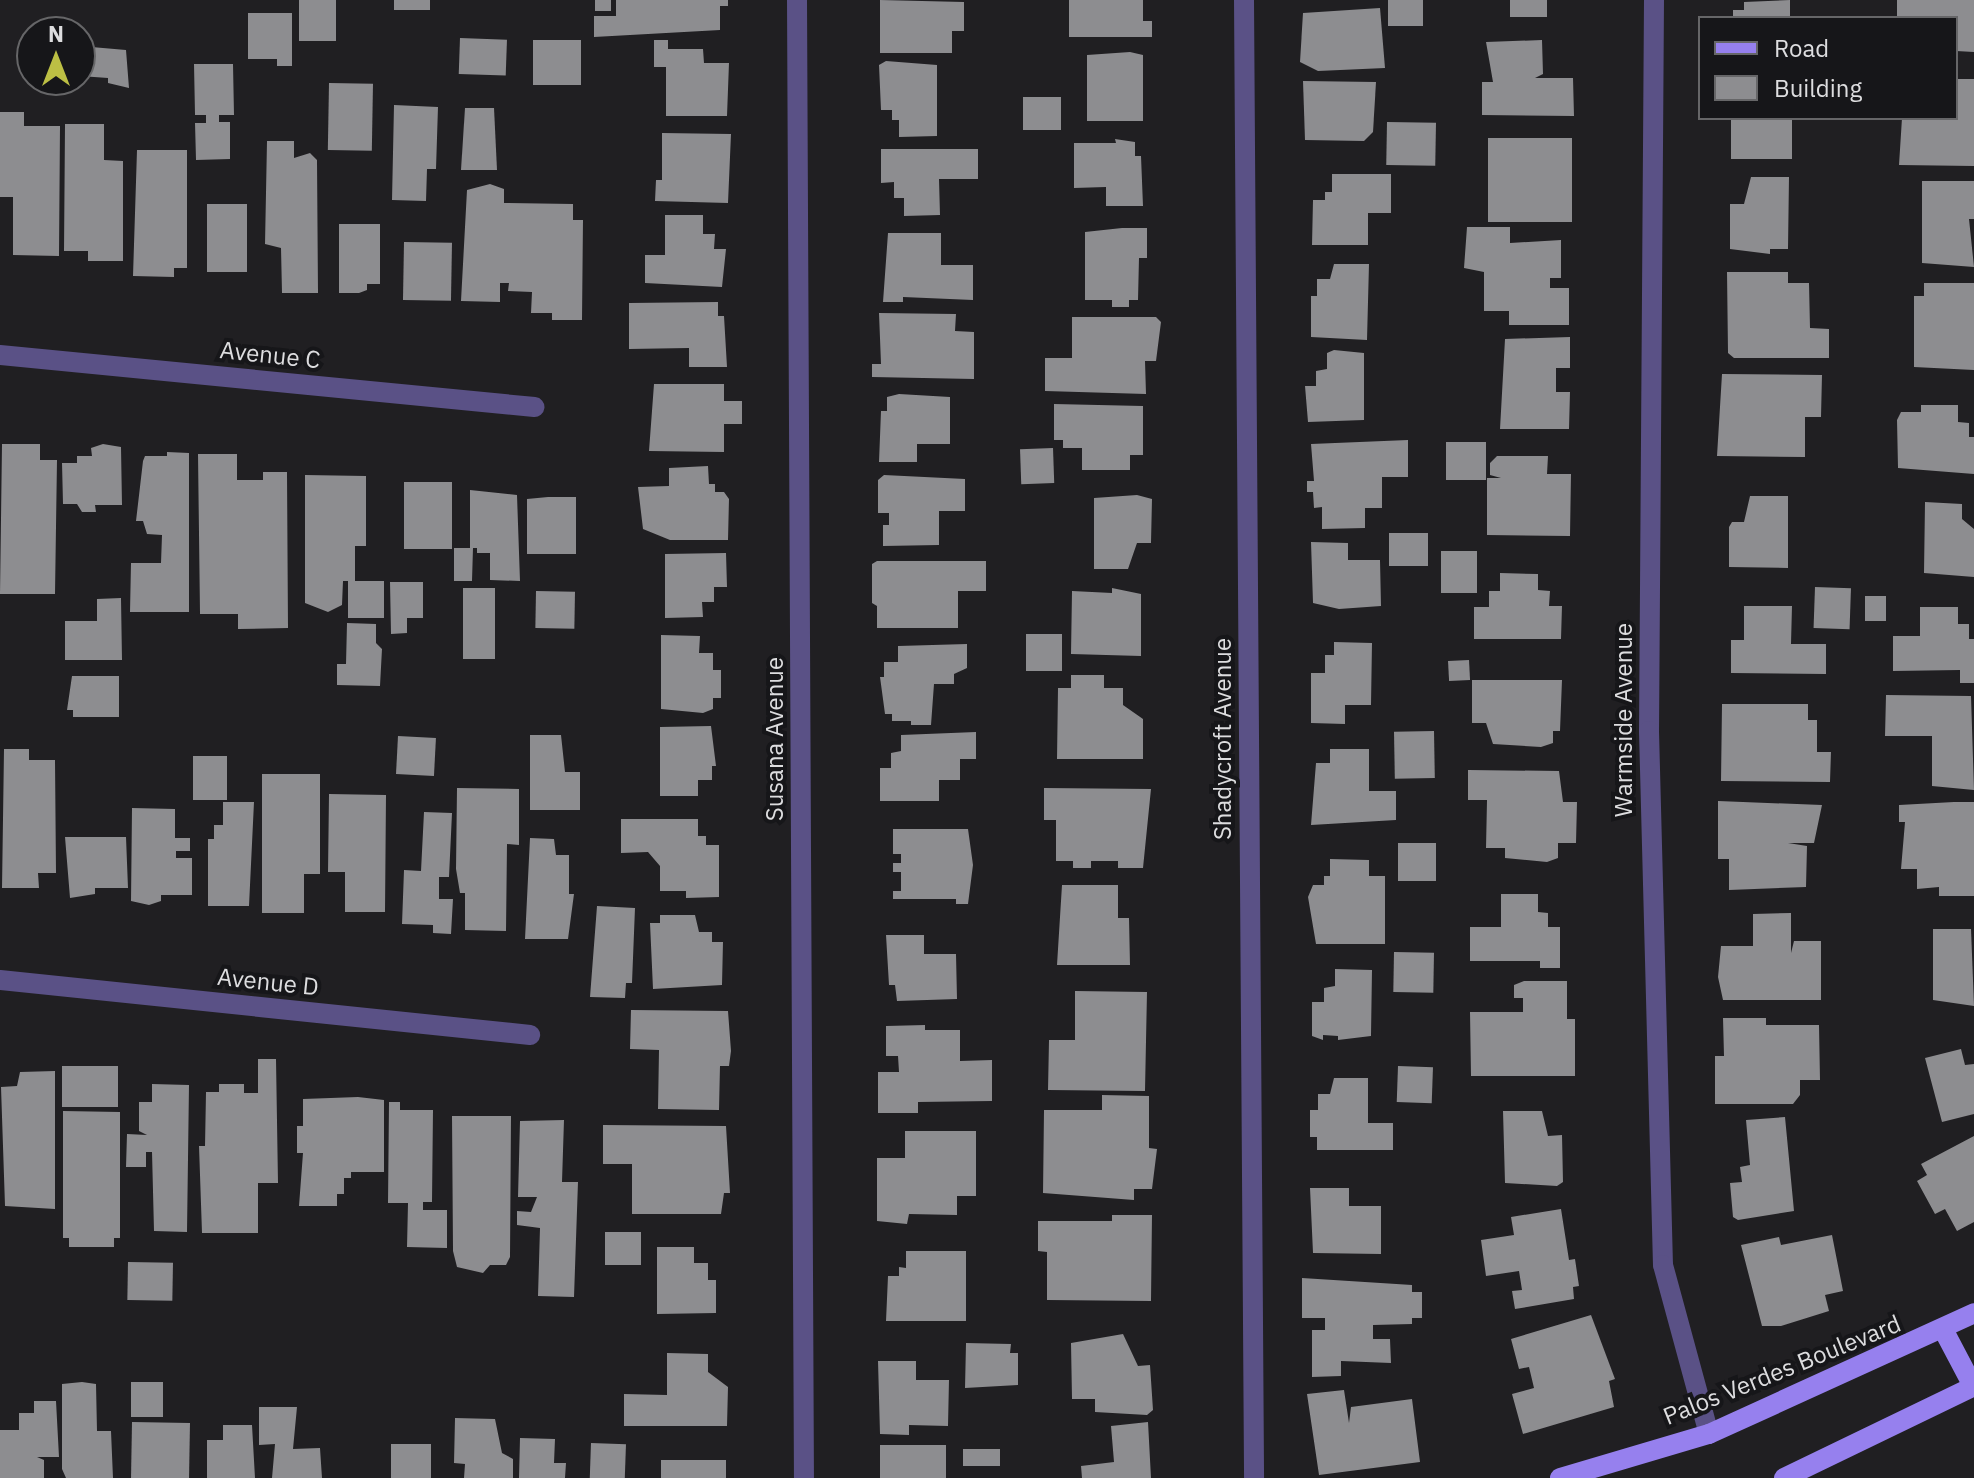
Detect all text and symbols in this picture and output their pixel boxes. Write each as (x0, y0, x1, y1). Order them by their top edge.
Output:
north arrow (16, 16, 96, 96)
legend (1698, 16, 1958, 120)
text: N (48, 19, 64, 48)
text: Road (1774, 32, 1829, 64)
text: Building (1774, 72, 1862, 104)
street label: Avenue C (218, 335, 322, 375)
street label: Warmside Avenue (1610, 623, 1638, 817)
street label: Shadycroft Avenue (1209, 638, 1237, 840)
street label: Susana Avenue (761, 657, 789, 821)
street label: Avenue D (216, 962, 320, 1002)
street label: Palos Verdes Boulevard (1659, 1309, 1905, 1431)

